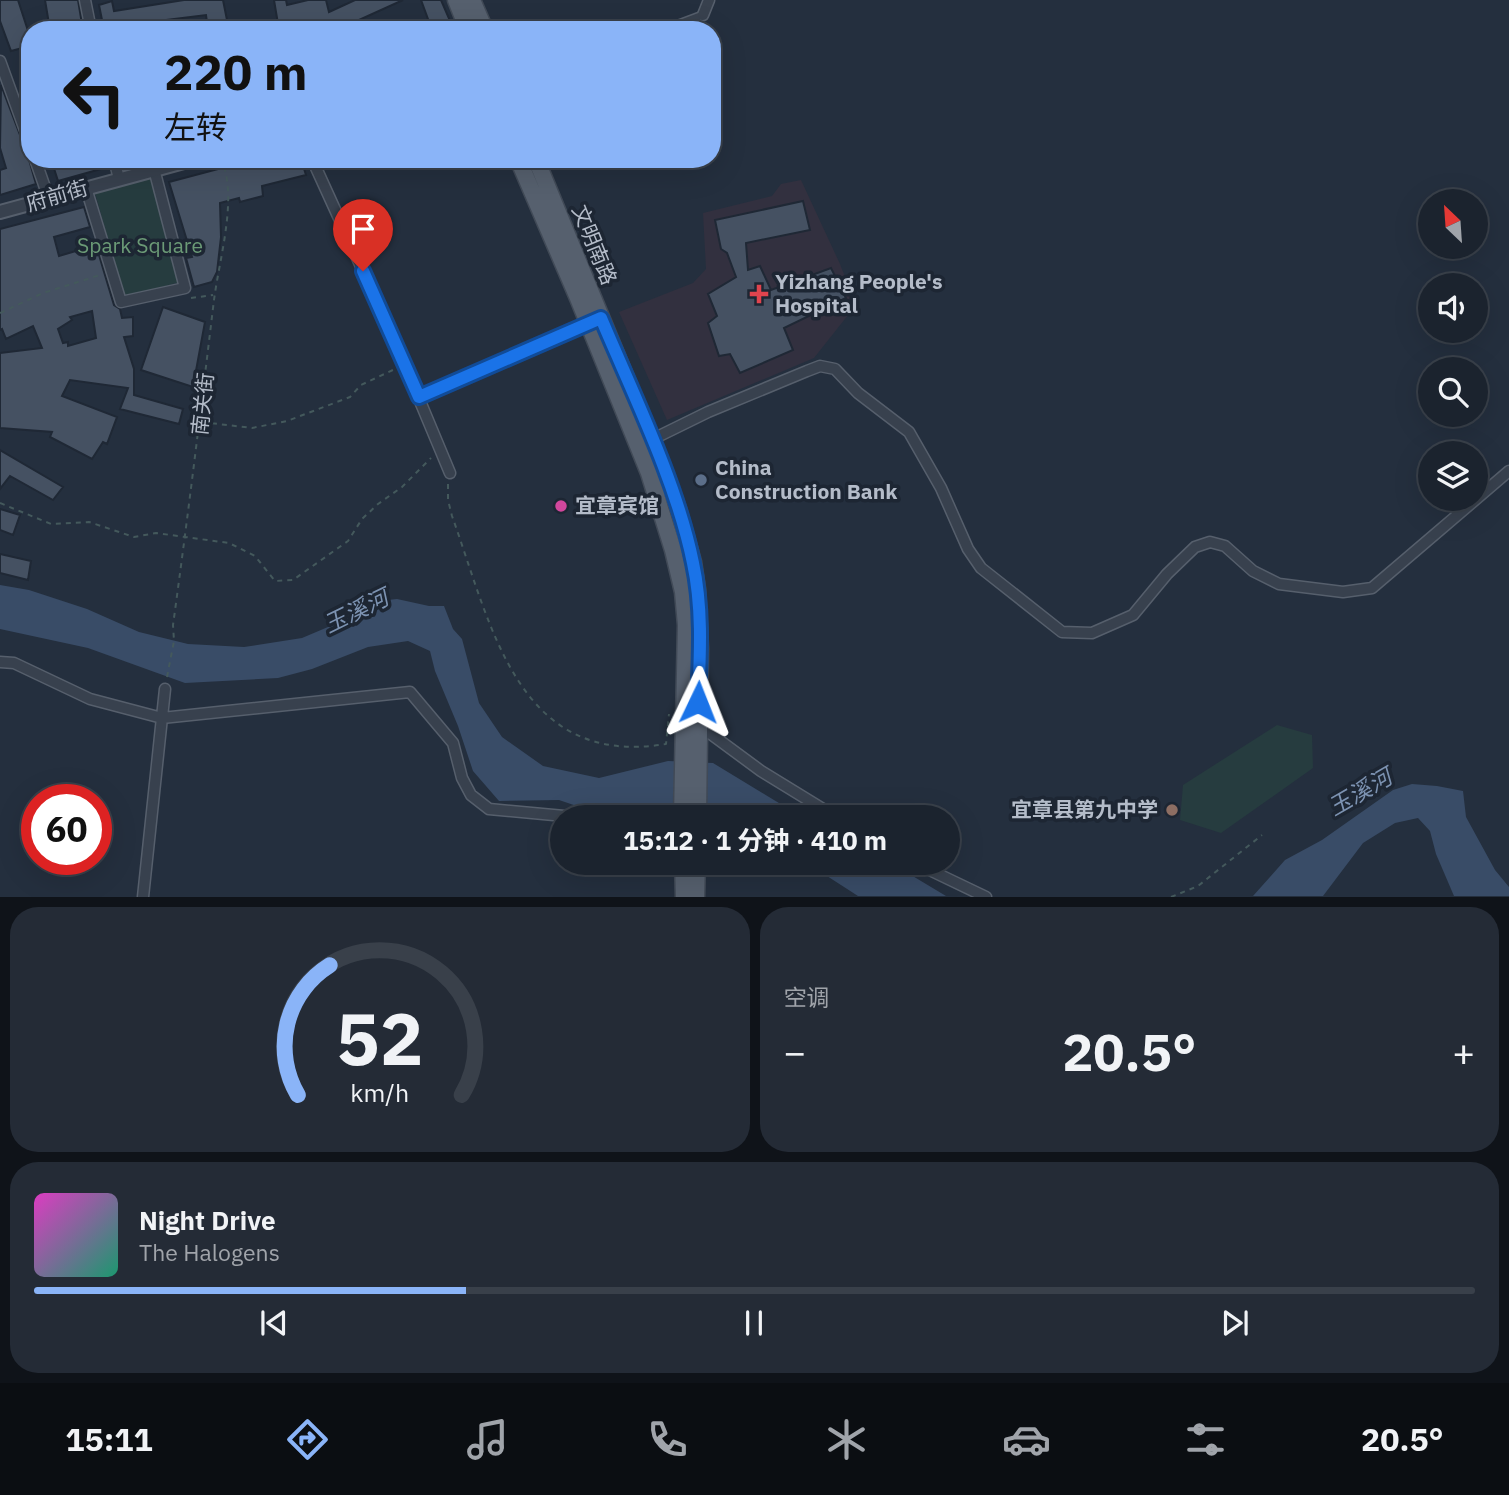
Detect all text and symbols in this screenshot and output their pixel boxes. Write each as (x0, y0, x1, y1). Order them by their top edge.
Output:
text: 220 m (164, 40, 308, 103)
icon: left (49, 49, 140, 140)
text: 左转 (164, 106, 228, 148)
street label: 府前街 (23, 173, 91, 217)
north arrow (1418, 189, 1488, 259)
map controls (1418, 189, 1488, 511)
pin (333, 199, 393, 271)
street label: 文明南路 (566, 200, 624, 289)
icon: arrive (344, 210, 382, 248)
park label: Spark Square (77, 231, 203, 259)
place label: Yizhang People's Hospital (775, 267, 943, 319)
button: sound (1418, 273, 1488, 343)
marker: Yizhang People's Hospital (749, 284, 769, 304)
button: search (1418, 357, 1488, 427)
street label: 南关街 (185, 371, 219, 437)
button: layers (1418, 441, 1488, 511)
place label: China Construction Bank (715, 453, 898, 505)
marker: China Construction Bank (693, 472, 709, 488)
place label: 宜章宾馆 (575, 491, 659, 519)
marker: 宜章宾馆 (553, 498, 569, 514)
water label: 玉溪河 (318, 580, 397, 639)
position arrow (661, 665, 735, 739)
water label: 玉溪河 (1322, 759, 1400, 821)
speed limit sign: 60 (21, 784, 112, 875)
place label: 宜章县第九中学 (1011, 795, 1158, 823)
marker: 宜章县第九中学 (1164, 802, 1180, 818)
text: 15:12 · 1 分钟 · 410 m (623, 823, 887, 857)
text: 空调 (784, 982, 830, 1012)
text: 52 (336, 991, 423, 1086)
text: 20.5° (1062, 1018, 1196, 1085)
text: − (784, 1027, 806, 1076)
text: + (1452, 1027, 1475, 1076)
text: km/h (350, 1076, 409, 1109)
text: Night Drive (139, 1203, 276, 1237)
text: The Halogens (139, 1237, 280, 1267)
icon: previous (255, 1304, 293, 1342)
icon: pause (735, 1304, 773, 1342)
icon: next (1216, 1304, 1254, 1342)
icon: directions (283, 1415, 332, 1464)
icon: music (463, 1415, 512, 1464)
icon: phone (643, 1415, 692, 1464)
icon: climate (822, 1415, 871, 1464)
icon: car (1002, 1415, 1051, 1464)
icon: filters (1181, 1415, 1230, 1464)
text: 15:11 (65, 1418, 153, 1460)
text: 20.5° (1361, 1418, 1444, 1460)

